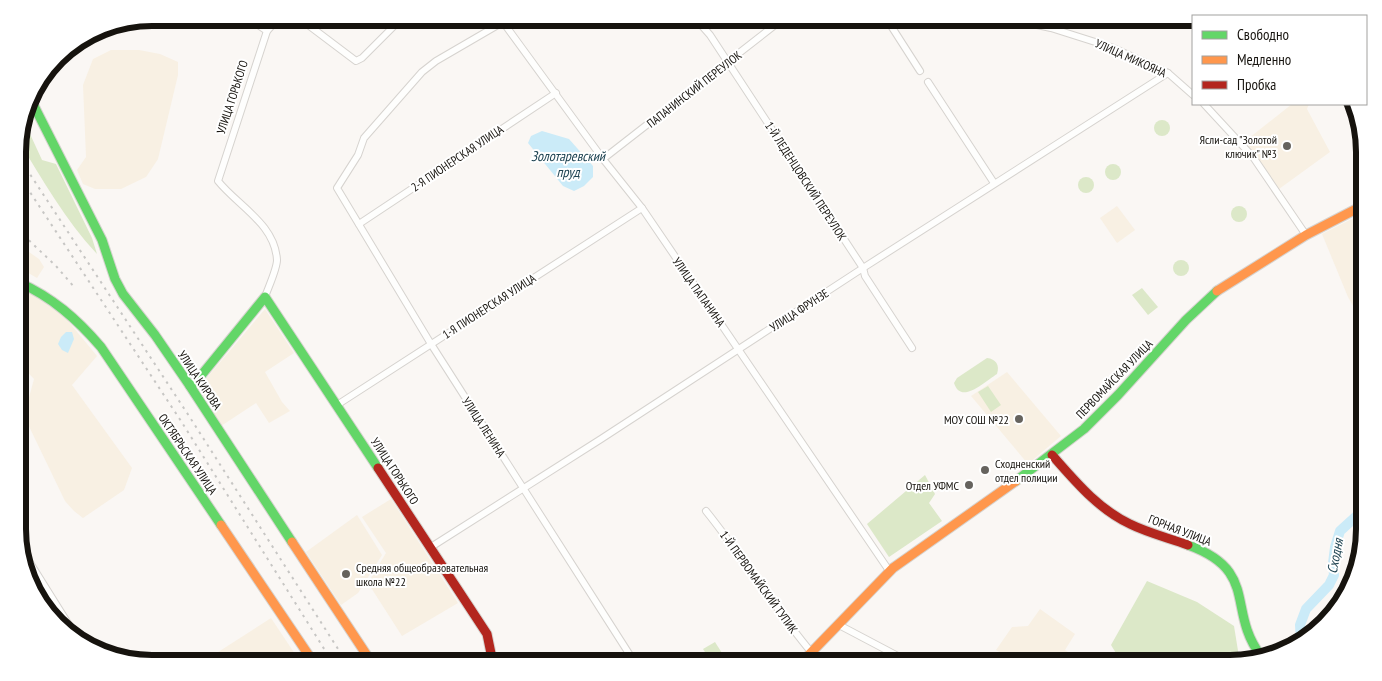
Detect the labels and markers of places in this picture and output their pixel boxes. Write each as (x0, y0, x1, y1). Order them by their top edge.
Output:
place label: Ясли-сад "Золотой ключик" №3 (1200, 132, 1277, 161)
marker: Ясли-сад "Золотой ключик" №3 (1281, 140, 1293, 152)
place label: МОУ СОШ №22 (944, 412, 1009, 427)
marker: МОУ СОШ №22 (1013, 413, 1025, 425)
place label: Сходненский отдел полиции (995, 456, 1057, 485)
marker: Сходненский отдел полиции (979, 464, 991, 476)
place label: Отдел УФМС (906, 478, 959, 493)
marker: Отдел УФМС (963, 479, 975, 491)
place label: Средняя общеобразовательная школа №22 (356, 560, 489, 589)
marker: Средняя общеобразовательная школа №22 (340, 568, 352, 580)

